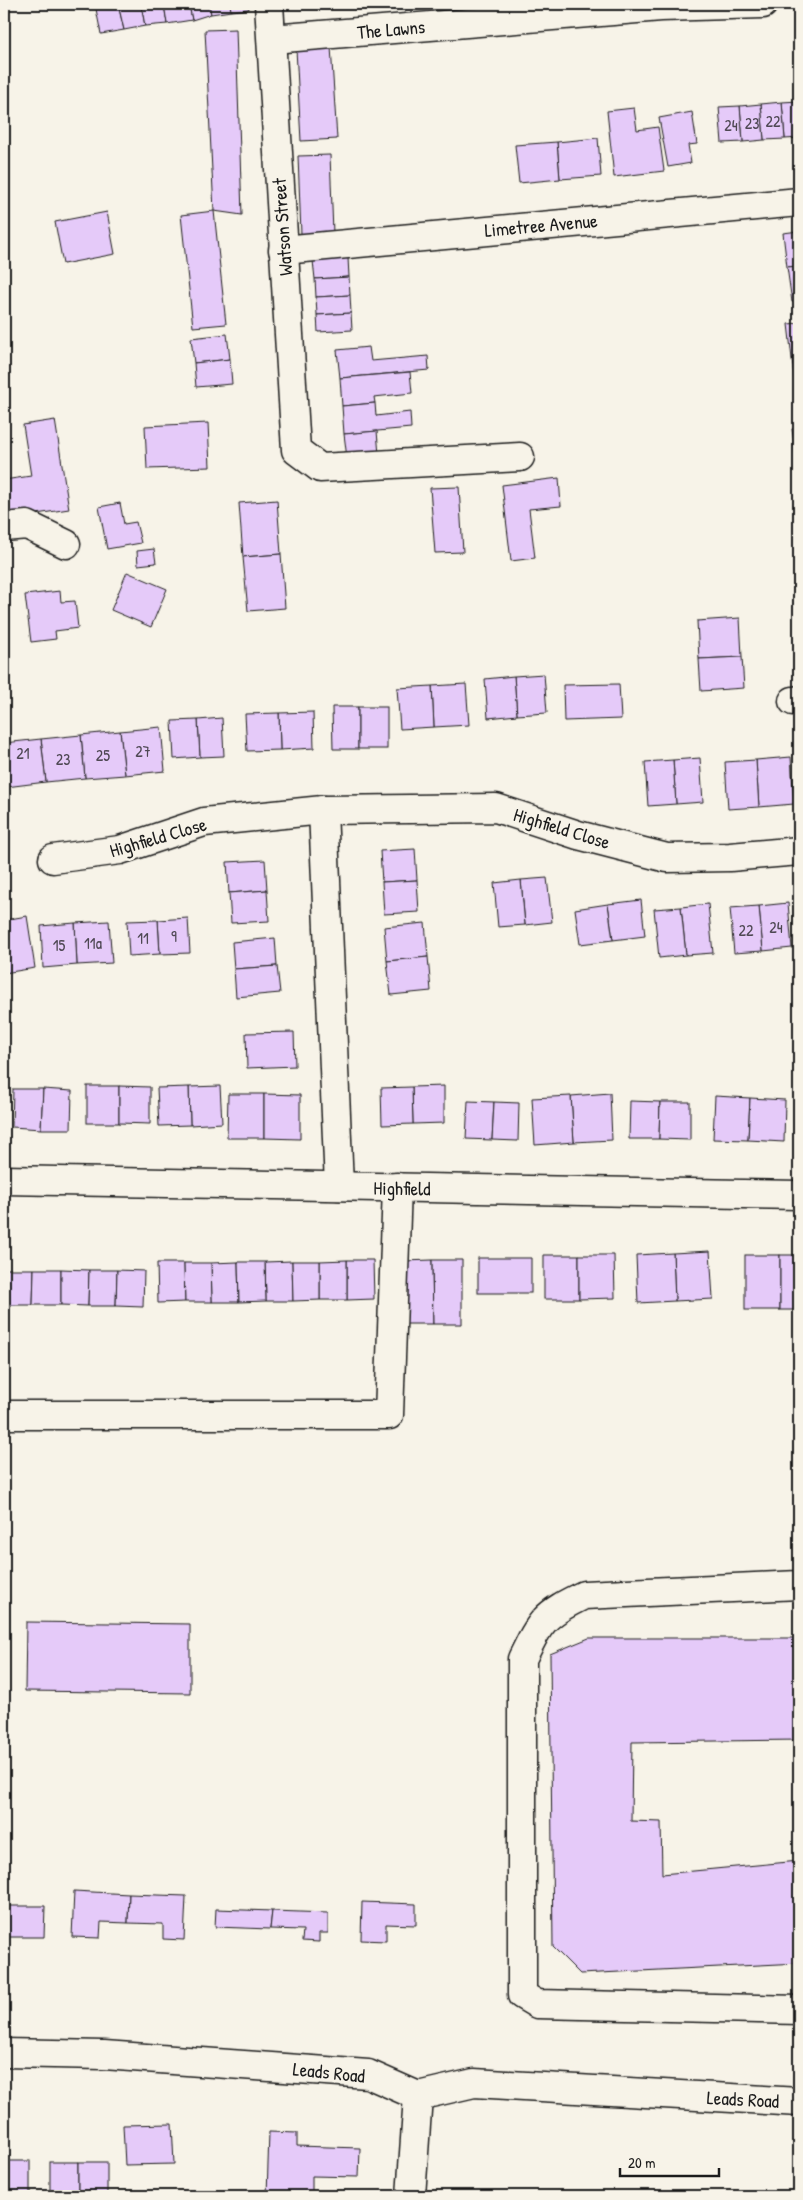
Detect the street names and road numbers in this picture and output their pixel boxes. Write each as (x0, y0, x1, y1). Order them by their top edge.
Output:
street label: The Lawns (356, 13, 426, 45)
street label: Watson Street (266, 177, 298, 277)
street label: Limetree Avenue (483, 207, 599, 243)
street label: Highfield Close (511, 801, 614, 855)
street label: Highfield Close (107, 811, 210, 863)
street label: Highfield (373, 1175, 431, 1202)
street label: Leads Road (292, 2055, 367, 2089)
street label: Leads Road (706, 2084, 780, 2114)

